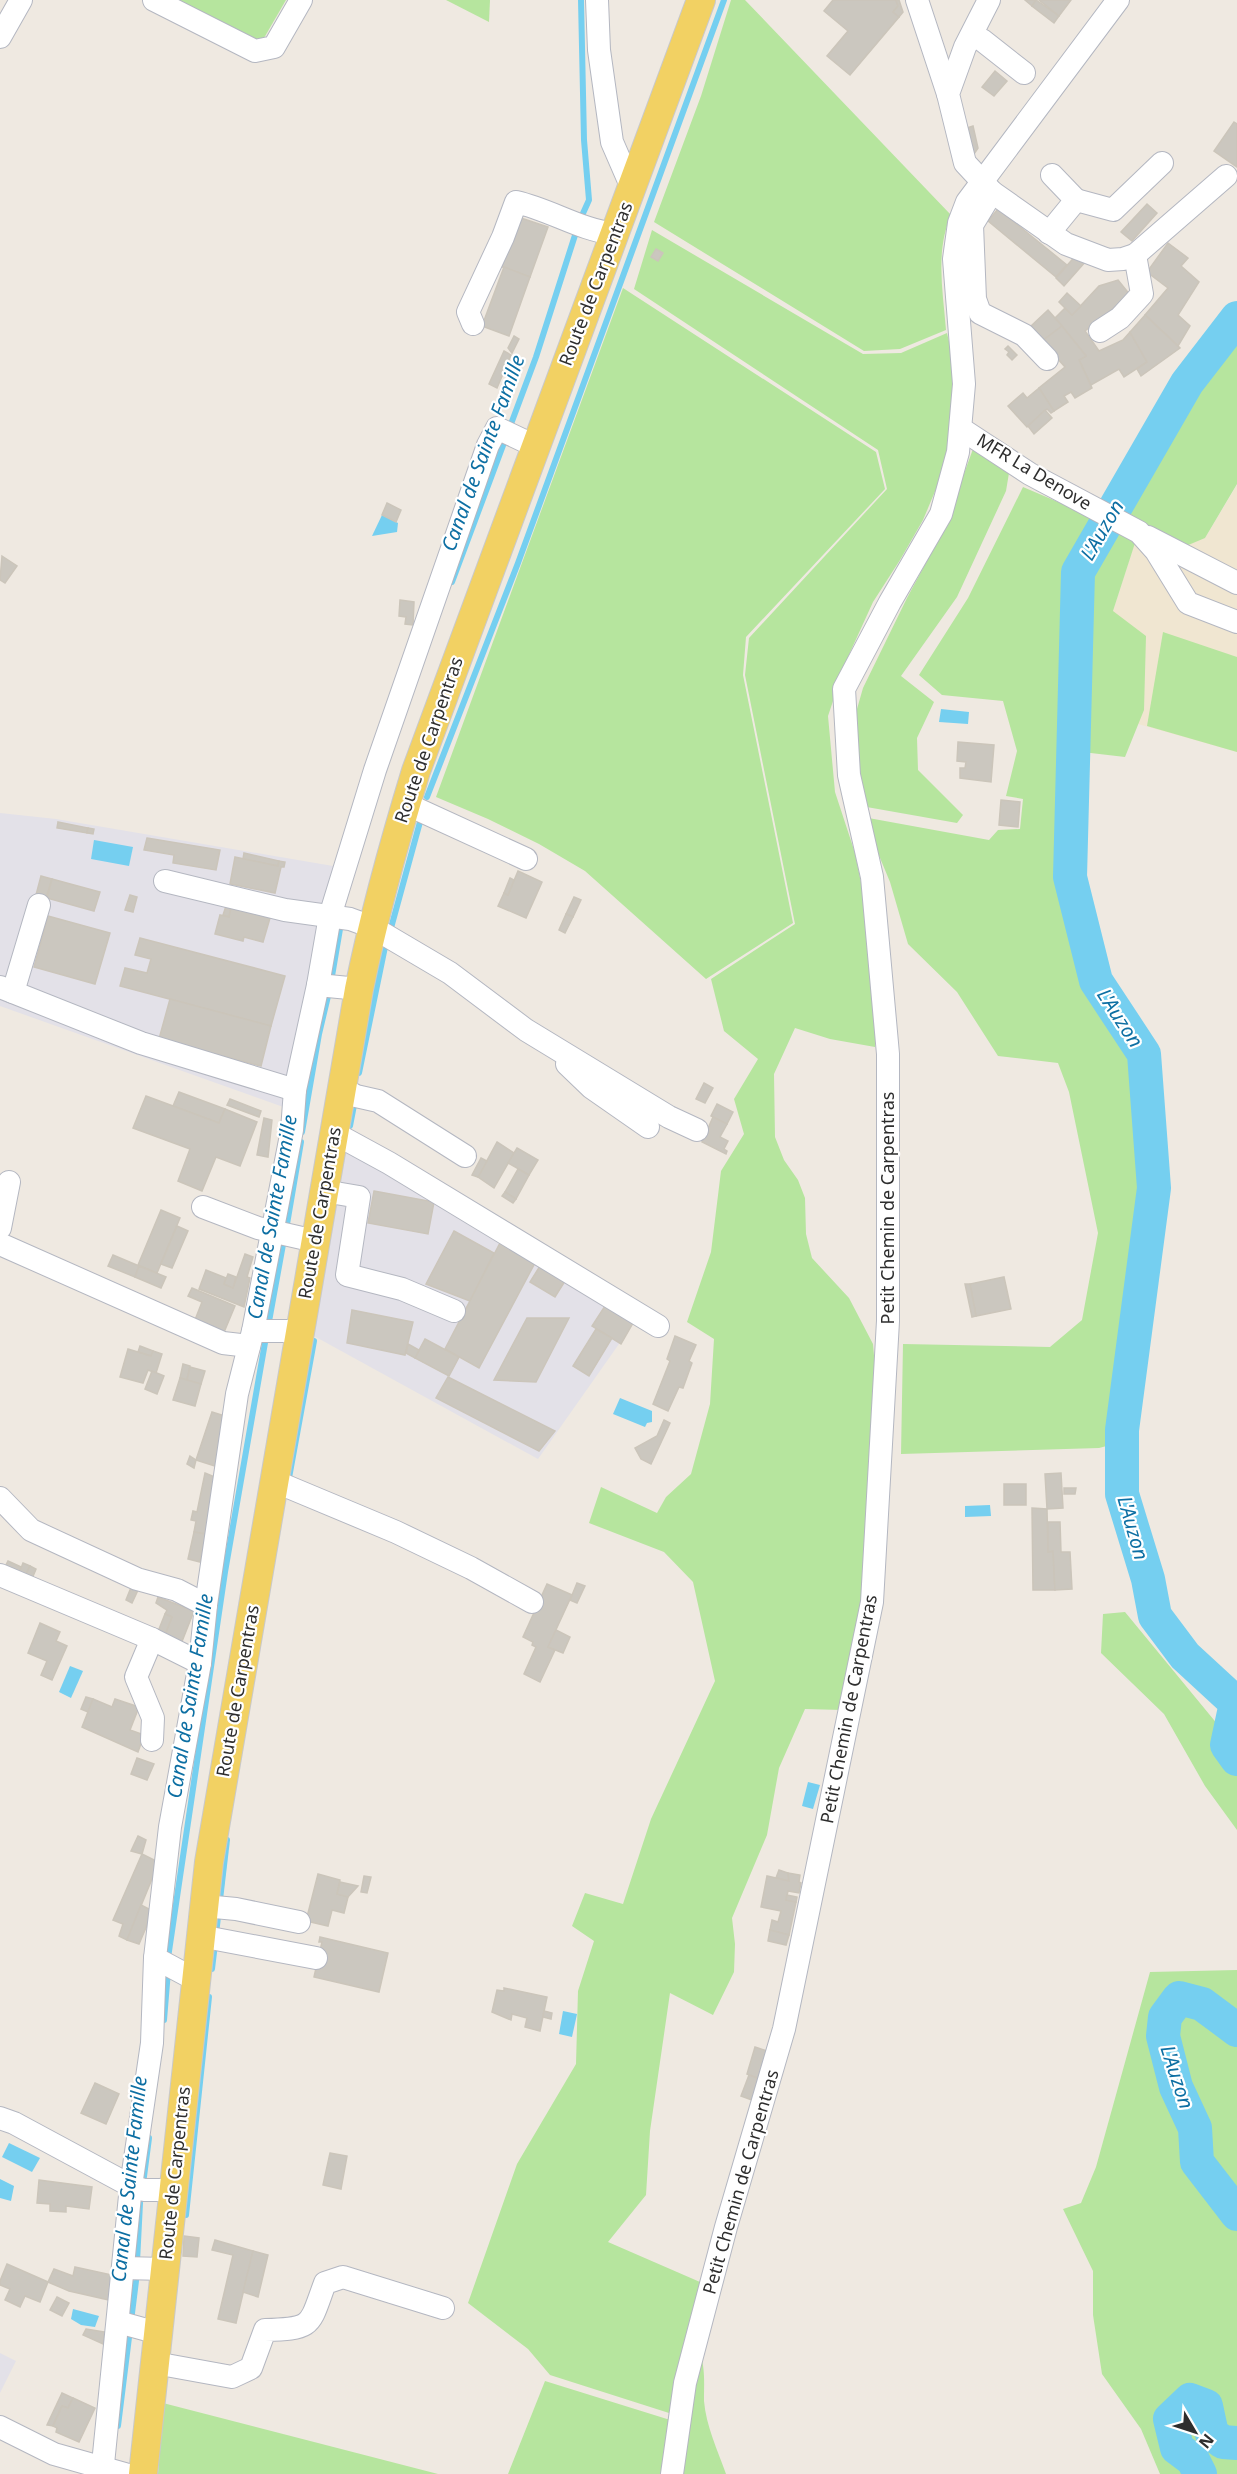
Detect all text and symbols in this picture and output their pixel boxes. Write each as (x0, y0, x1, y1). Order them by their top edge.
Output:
street label: Route de Carpentras (553, 198, 637, 369)
water label: Canal de Sainte Famille (434, 351, 531, 555)
street label: MFR La Denove (973, 427, 1096, 515)
water label: L'Auzon (1073, 495, 1130, 565)
street label: Route de Carpentras (388, 654, 468, 826)
water label: L'Auzon (1091, 983, 1150, 1053)
street label: Petit Chemin de Carpentras (875, 1092, 899, 1324)
water label: Canal de Sainte Famille (240, 1113, 303, 1321)
street label: Route de Carpentras (292, 1125, 346, 1301)
water label: L'Auzon (1111, 1493, 1155, 1563)
water label: Canal de Sainte Famille (160, 1592, 219, 1800)
street label: Petit Chemin de Carpentras (814, 1592, 882, 1825)
street label: Route de Carpentras (210, 1603, 264, 1779)
water label: L'Auzon (1155, 2042, 1200, 2112)
street label: Petit Chemin de Carpentras (696, 2067, 784, 2297)
water label: Canal de Sainte Famille (104, 2075, 153, 2283)
street label: Route de Carpentras (153, 2085, 195, 2261)
north arrow (1165, 2402, 1225, 2462)
text: N (1194, 2429, 1219, 2453)

